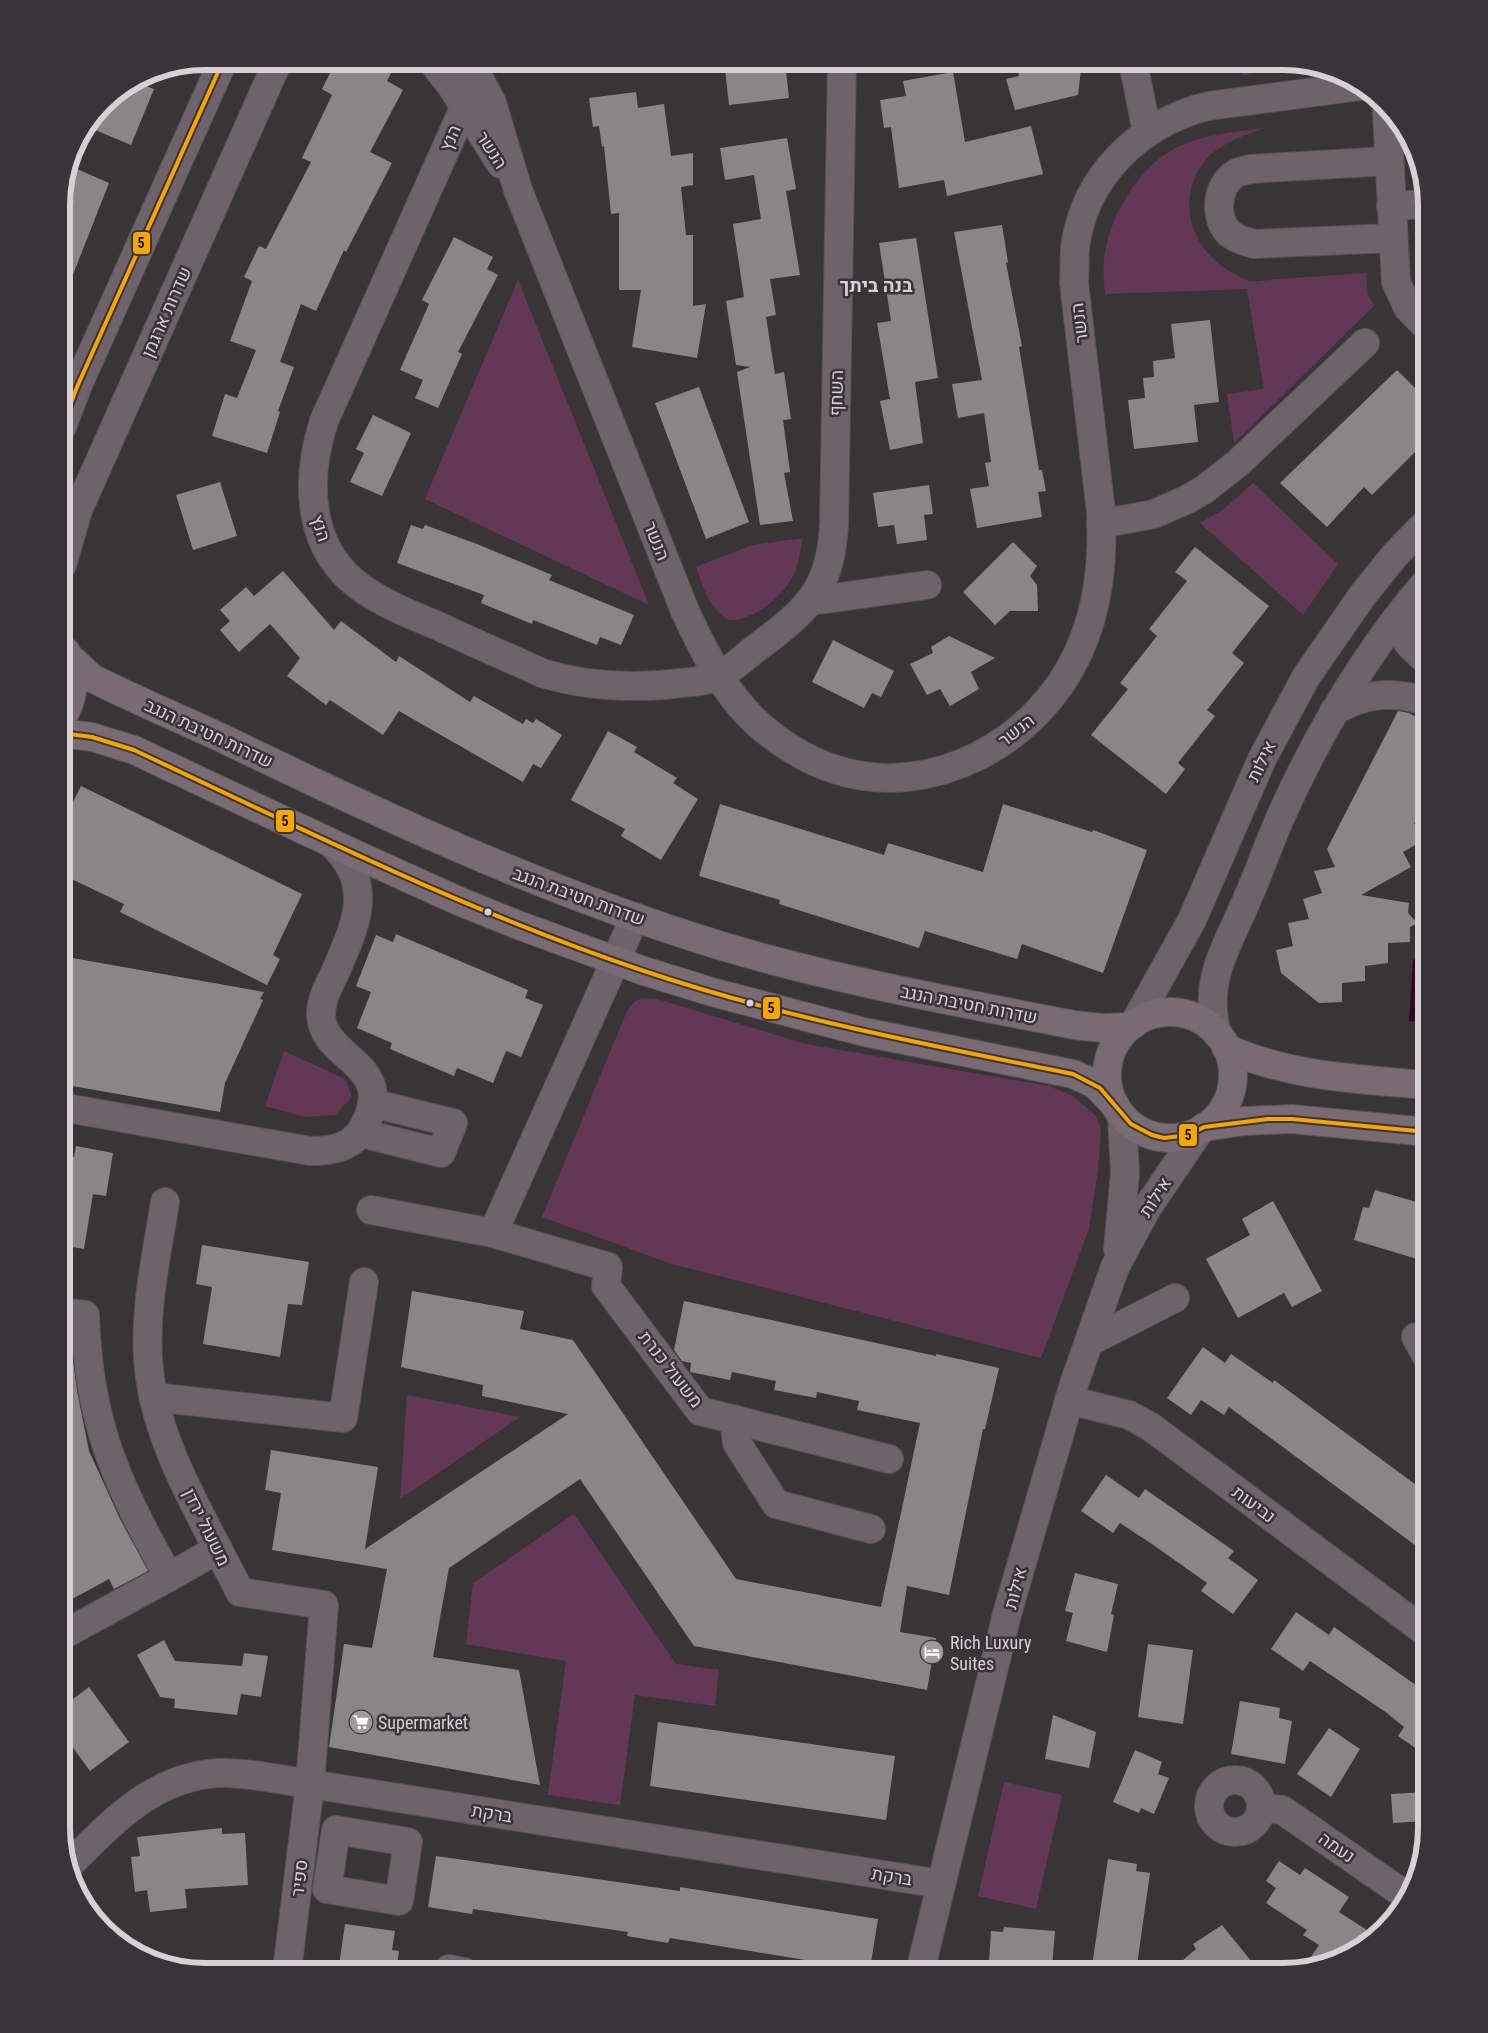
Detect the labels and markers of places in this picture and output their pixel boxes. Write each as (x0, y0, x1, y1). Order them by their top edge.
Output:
unlabelled marker (483, 907, 493, 917)
unlabelled marker (745, 998, 755, 1008)
place label: Rich Luxury Suites (950, 1632, 1032, 1674)
hotel icon: Rich Luxury Suites (919, 1639, 945, 1665)
supermarket icon: Supermarket (348, 1709, 374, 1735)
place label: Supermarket (378, 1712, 468, 1733)

